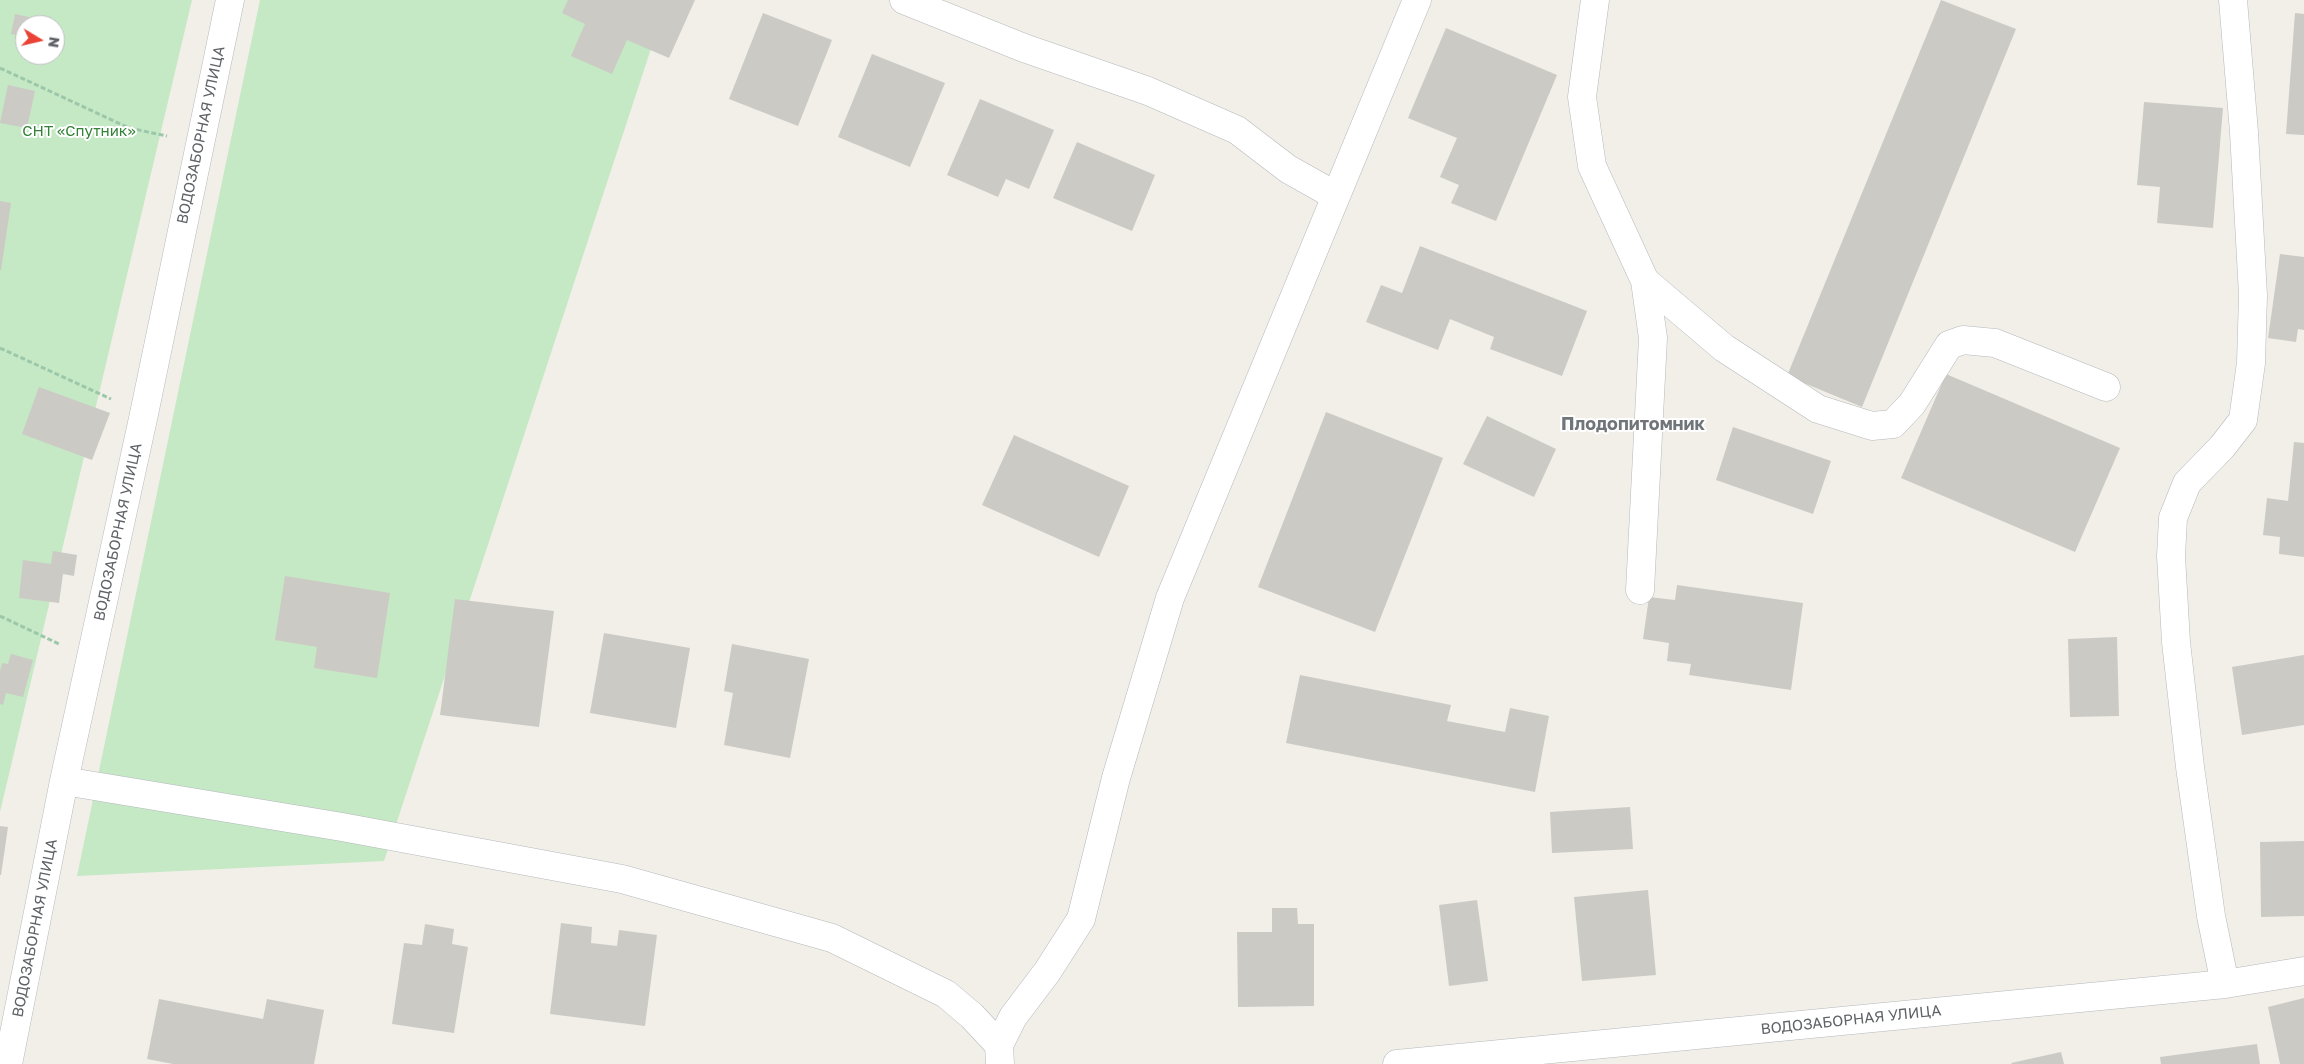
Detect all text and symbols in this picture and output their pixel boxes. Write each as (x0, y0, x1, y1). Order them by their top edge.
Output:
north arrow (15, 15, 65, 65)
text: N (45, 36, 64, 49)
street label: ВОДОЗАБОРНАЯ УЛИЦА (173, 44, 229, 226)
park label: СНТ «Спутник» (22, 122, 136, 140)
district label: Плодопитомник (1561, 413, 1705, 435)
street label: ВОДОЗАБОРНАЯ УЛИЦА (90, 441, 146, 623)
street label: ВОДОЗАБОРНАЯ УЛИЦА (9, 837, 61, 1019)
street label: ВОДОЗАБОРНАЯ УЛИЦА (1760, 1002, 1942, 1038)

